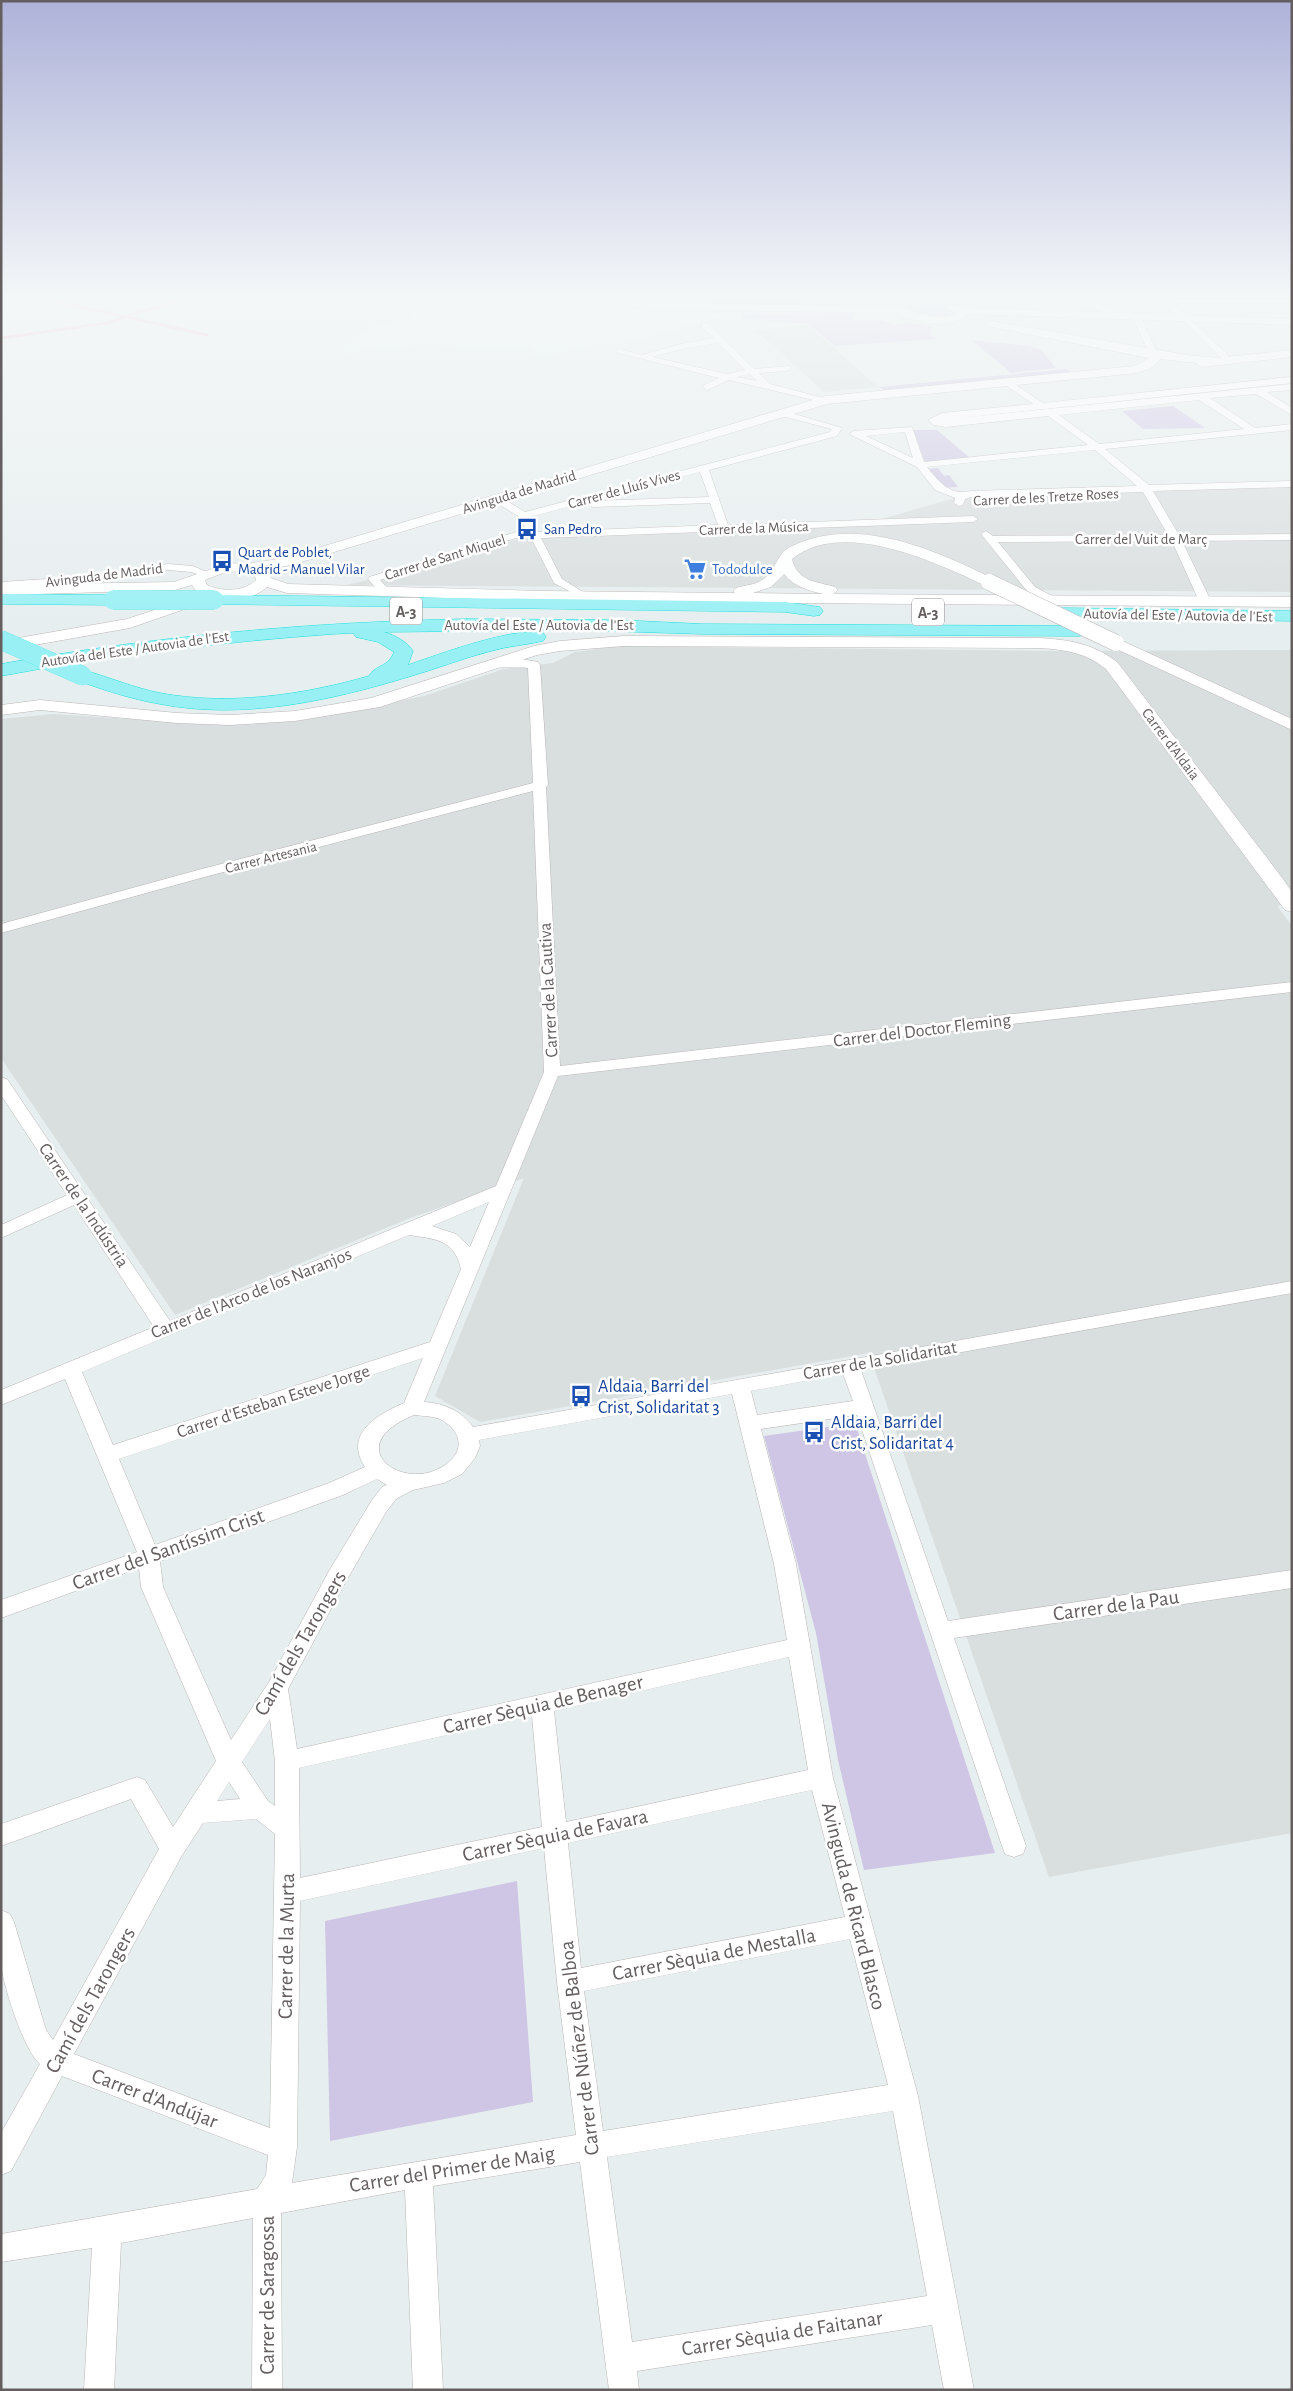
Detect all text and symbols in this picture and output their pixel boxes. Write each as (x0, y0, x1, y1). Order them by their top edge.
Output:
street label: Carrer de Lluís Vives (566, 467, 682, 512)
street label: Avinguda de Madrid (461, 468, 578, 517)
street label: Carrer de les Tretze Roses (973, 486, 1119, 509)
bus stop icon: San Pedro (514, 516, 540, 542)
street label: Carrer de la Música (699, 519, 809, 538)
place label: San Pedro (544, 522, 602, 537)
street label: Carrer de Sant Miquel (383, 532, 507, 583)
street label: Carrer del Vuit de Març (1075, 532, 1207, 547)
place label: Quart de Poblet, Madrid - Manuel Vilar (238, 545, 365, 577)
bus stop icon: Quart de Poblet, Madrid - Manuel Vilar (209, 548, 235, 574)
supermarket icon: Tododulce (682, 556, 708, 582)
street label: Avinguda de Madrid (45, 561, 164, 590)
place label: Tododulce (712, 562, 773, 577)
road number: A-3 (390, 598, 422, 624)
road number: A-3 (912, 598, 944, 626)
street label: Autovía del Este / Autovia de l'Est (1083, 606, 1273, 625)
street label: Autovía del Este / Autovia de l'Est (444, 618, 634, 633)
street label: Autovía del Este / Autovia de l'Est (40, 629, 230, 670)
street label: Carrer d'Aldaia (1139, 706, 1202, 783)
street label: Carrer Artesania (224, 839, 319, 876)
street label: Carrer de la Cautiva (536, 922, 562, 1058)
street label: Carrer del Doctor Fleming (832, 1011, 1012, 1051)
street label: Carrer de la Indústria (35, 1140, 131, 1271)
street label: Carrer de l'Arco de los Naranjos (148, 1245, 354, 1343)
street label: Carrer de la Solidaritat (802, 1339, 959, 1383)
street label: Carrer d'Esteban Esteve Jorge (175, 1362, 372, 1442)
place label: Aldaia, Barri del Crist, Solidaritat 3 (598, 1378, 720, 1417)
bus stop icon: Aldaia, Barri del Crist, Solidaritat 3 (568, 1383, 594, 1409)
place label: Aldaia, Barri del Crist, Solidaritat 4 (831, 1414, 954, 1453)
bus stop icon: Aldaia, Barri del Crist, Solidaritat 4 (801, 1419, 827, 1445)
street label: Carrer del Santíssim Crist (69, 1505, 267, 1594)
street label: Camí dels Tarongers (251, 1567, 350, 1719)
street label: Carrer de la Pau (1052, 1586, 1181, 1625)
street label: Carrer Sèquia de Benager (441, 1671, 645, 1738)
street label: Avinguda de Ricard Blasco (818, 1800, 889, 2012)
street label: Carrer Sèquia de Favara (460, 1806, 650, 1865)
street label: Carrer de la Murta (275, 1872, 298, 2019)
street label: Camí dels Tarongers (42, 1924, 139, 2077)
street label: Carrer Sèquia de Mestalla (611, 1924, 818, 1985)
street label: Carrer de Núñez de Balboa (556, 1939, 603, 2157)
street label: Carrer d'Andújar (89, 2065, 221, 2132)
street label: Carrer del Primer de Maig (348, 2143, 557, 2196)
street label: Carrer de Saragossa (257, 2215, 278, 2374)
street label: Carrer Sèquia de Faitanar (680, 2307, 884, 2360)

